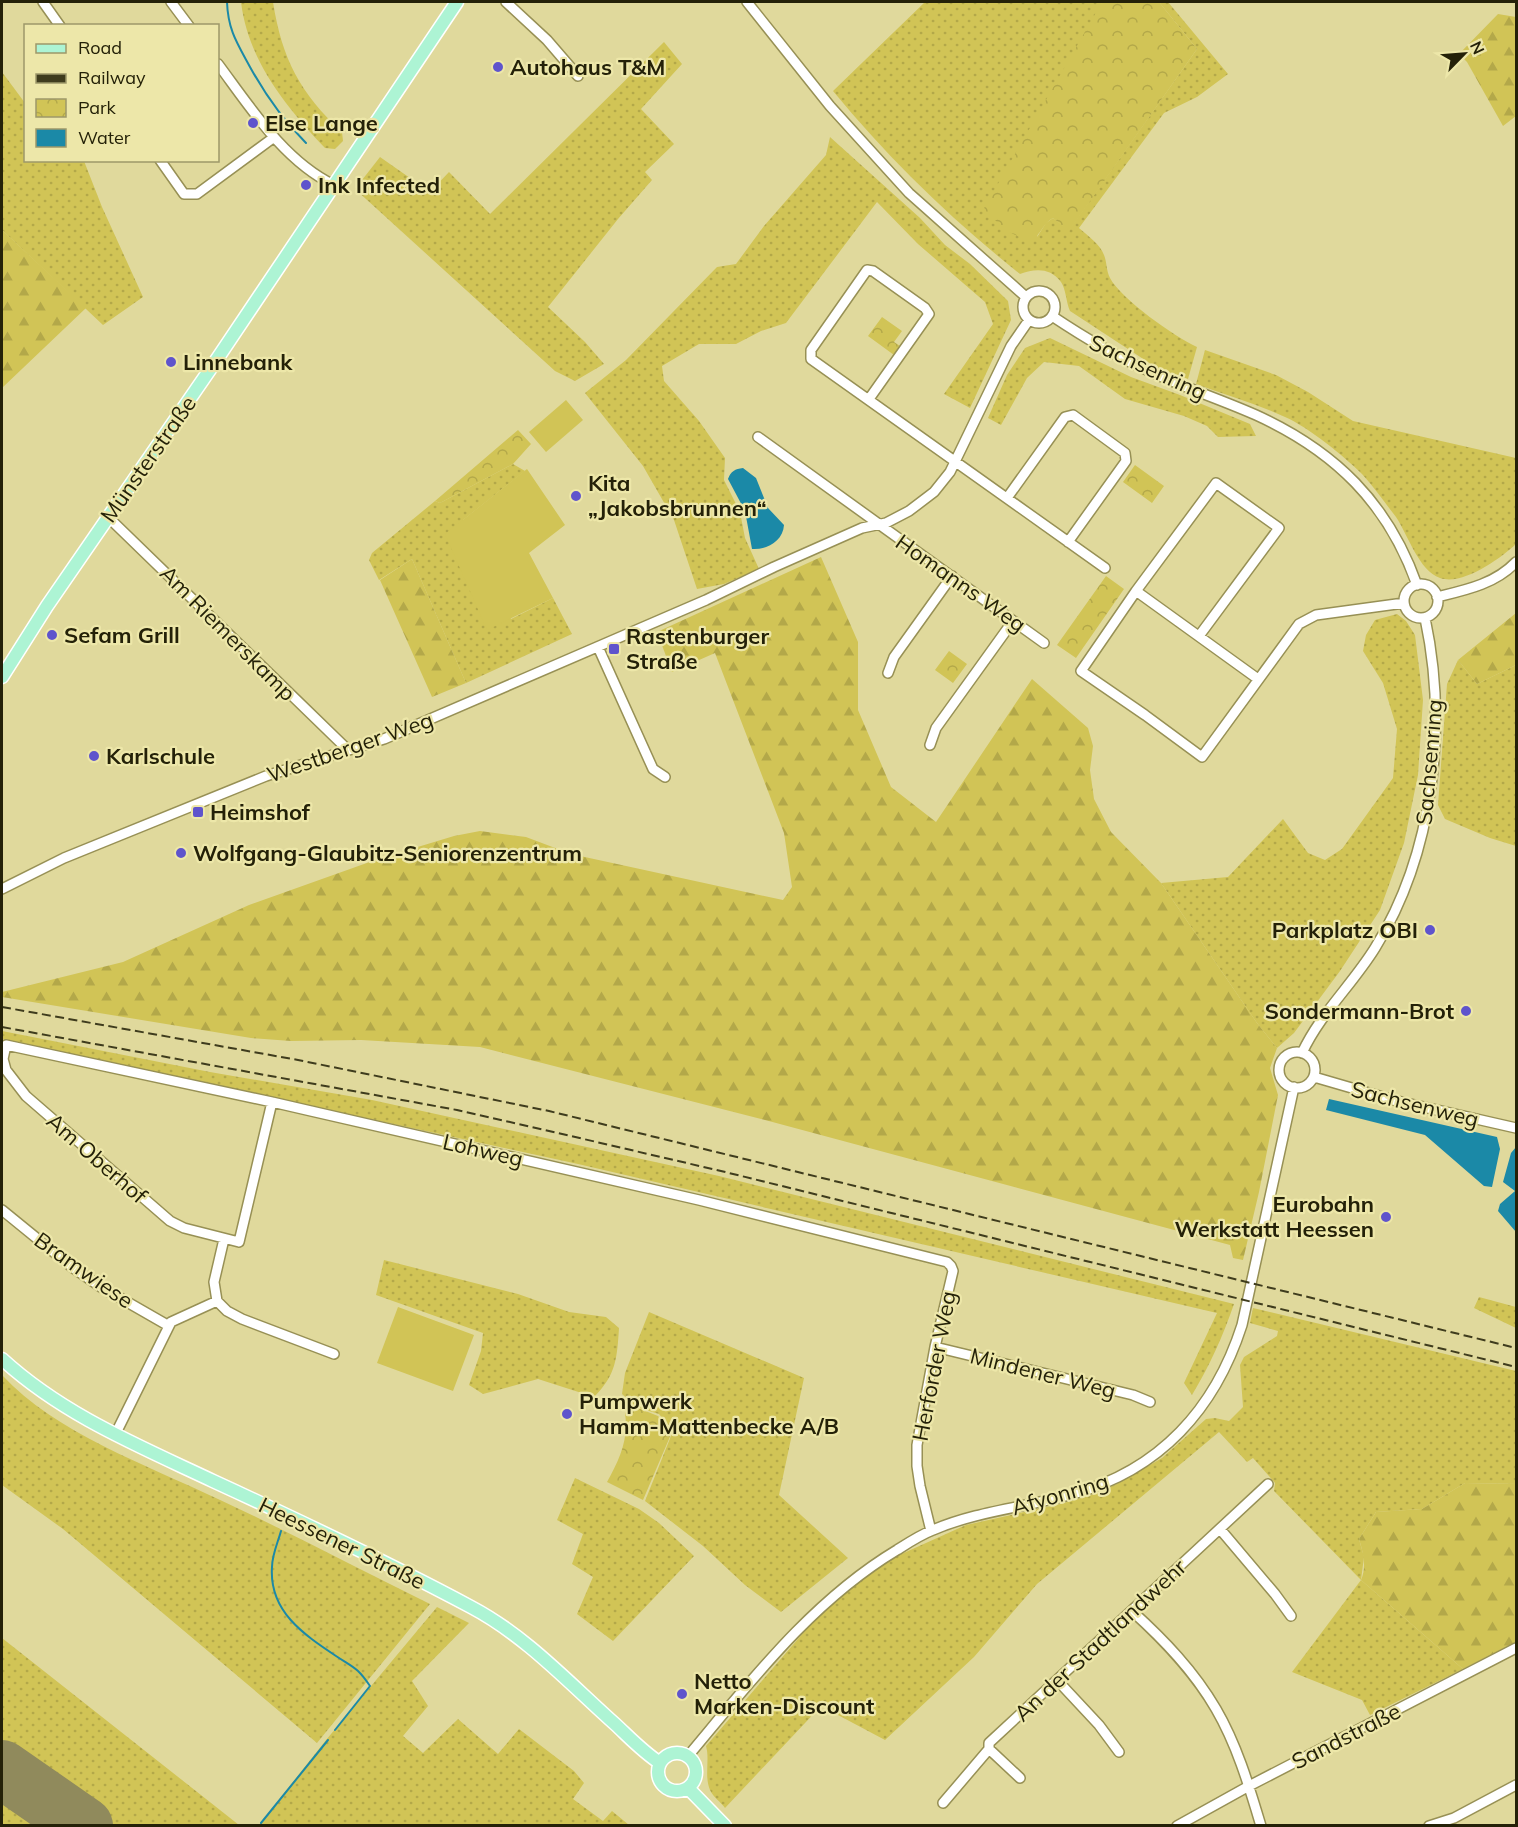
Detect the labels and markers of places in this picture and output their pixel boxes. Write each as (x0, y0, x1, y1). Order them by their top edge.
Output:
place label: Autohaus T&M (510, 53, 665, 81)
marker: Autohaus T&M (491, 60, 505, 74)
place label: Else Lange (265, 109, 378, 137)
marker: Else Lange (246, 116, 260, 130)
place label: Ink Infected (318, 171, 440, 199)
marker: Ink Infected (299, 178, 313, 192)
place label: Linnebank (183, 348, 293, 376)
marker: Linnebank (164, 355, 178, 369)
place label: Kita „Jakobsbrunnen“ (588, 469, 767, 522)
marker: Kita „Jakobsbrunnen“ (569, 489, 583, 503)
place label: Sefam Grill (64, 621, 180, 649)
place label: Rastenburger Straße (626, 622, 769, 675)
marker: Sefam Grill (45, 628, 59, 642)
marker: Rastenburger Straße (607, 642, 621, 656)
place label: Karlschule (106, 742, 215, 770)
marker: Karlschule (87, 749, 101, 763)
place label: Heimshof (210, 798, 311, 826)
marker: Heimshof (191, 805, 205, 819)
place label: Wolfgang-Glaubitz-Seniorenzentrum (193, 839, 582, 867)
marker: Wolfgang-Glaubitz-Seniorenzentrum (174, 846, 188, 860)
place label: Parkplatz OBI (1272, 916, 1418, 944)
marker: Parkplatz OBI (1423, 923, 1437, 937)
place label: Sondermann-Brot (1265, 997, 1454, 1025)
marker: Sondermann-Brot (1459, 1004, 1473, 1018)
place label: Eurobahn Werkstatt Heessen (1175, 1190, 1374, 1243)
marker: Eurobahn Werkstatt Heessen (1379, 1210, 1393, 1224)
place label: Pumpwerk Hamm-Mattenbecke A/B (579, 1387, 839, 1440)
marker: Pumpwerk Hamm-Mattenbecke A/B (560, 1407, 574, 1421)
place label: Netto Marken-Discount (694, 1667, 874, 1720)
marker: Netto Marken-Discount (675, 1687, 689, 1701)

